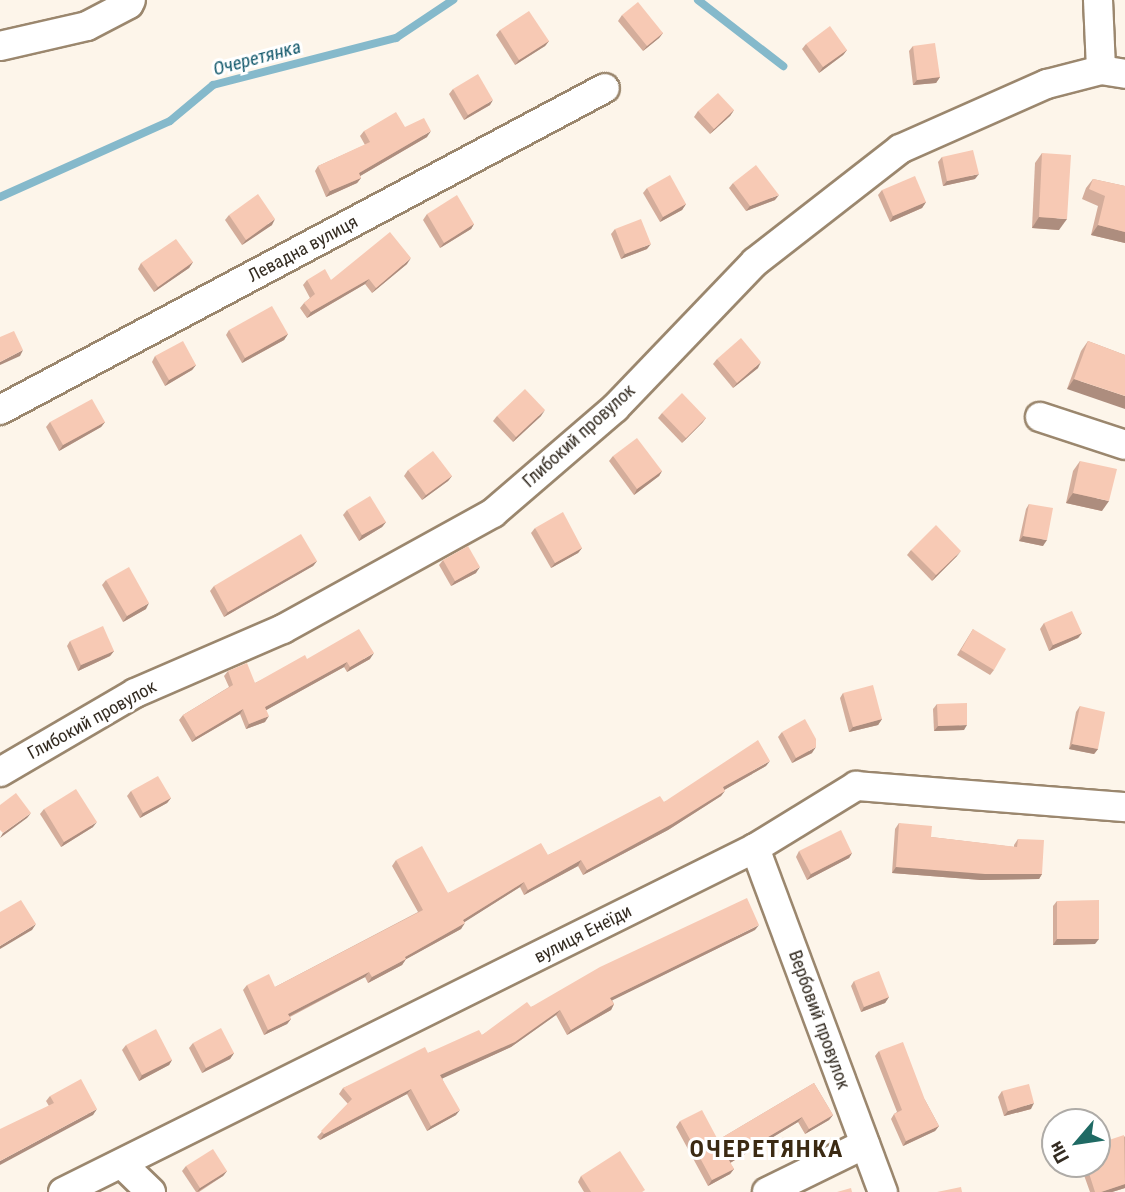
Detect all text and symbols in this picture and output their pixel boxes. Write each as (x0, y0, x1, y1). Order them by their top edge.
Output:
water label: Очеретянка (211, 35, 303, 81)
street label: Левадна вулиця (244, 211, 362, 287)
street label: Глибокий провулок (518, 380, 640, 492)
street label: Глибокий провулок (24, 676, 160, 764)
street label: вулиця Енеїди (531, 900, 635, 968)
street label: Вербовий провулок (784, 947, 854, 1093)
north arrow (1041, 1108, 1111, 1178)
district label: ОЧЕРЕТЯНКА (691, 1136, 843, 1164)
text: Пн (1044, 1138, 1074, 1167)

